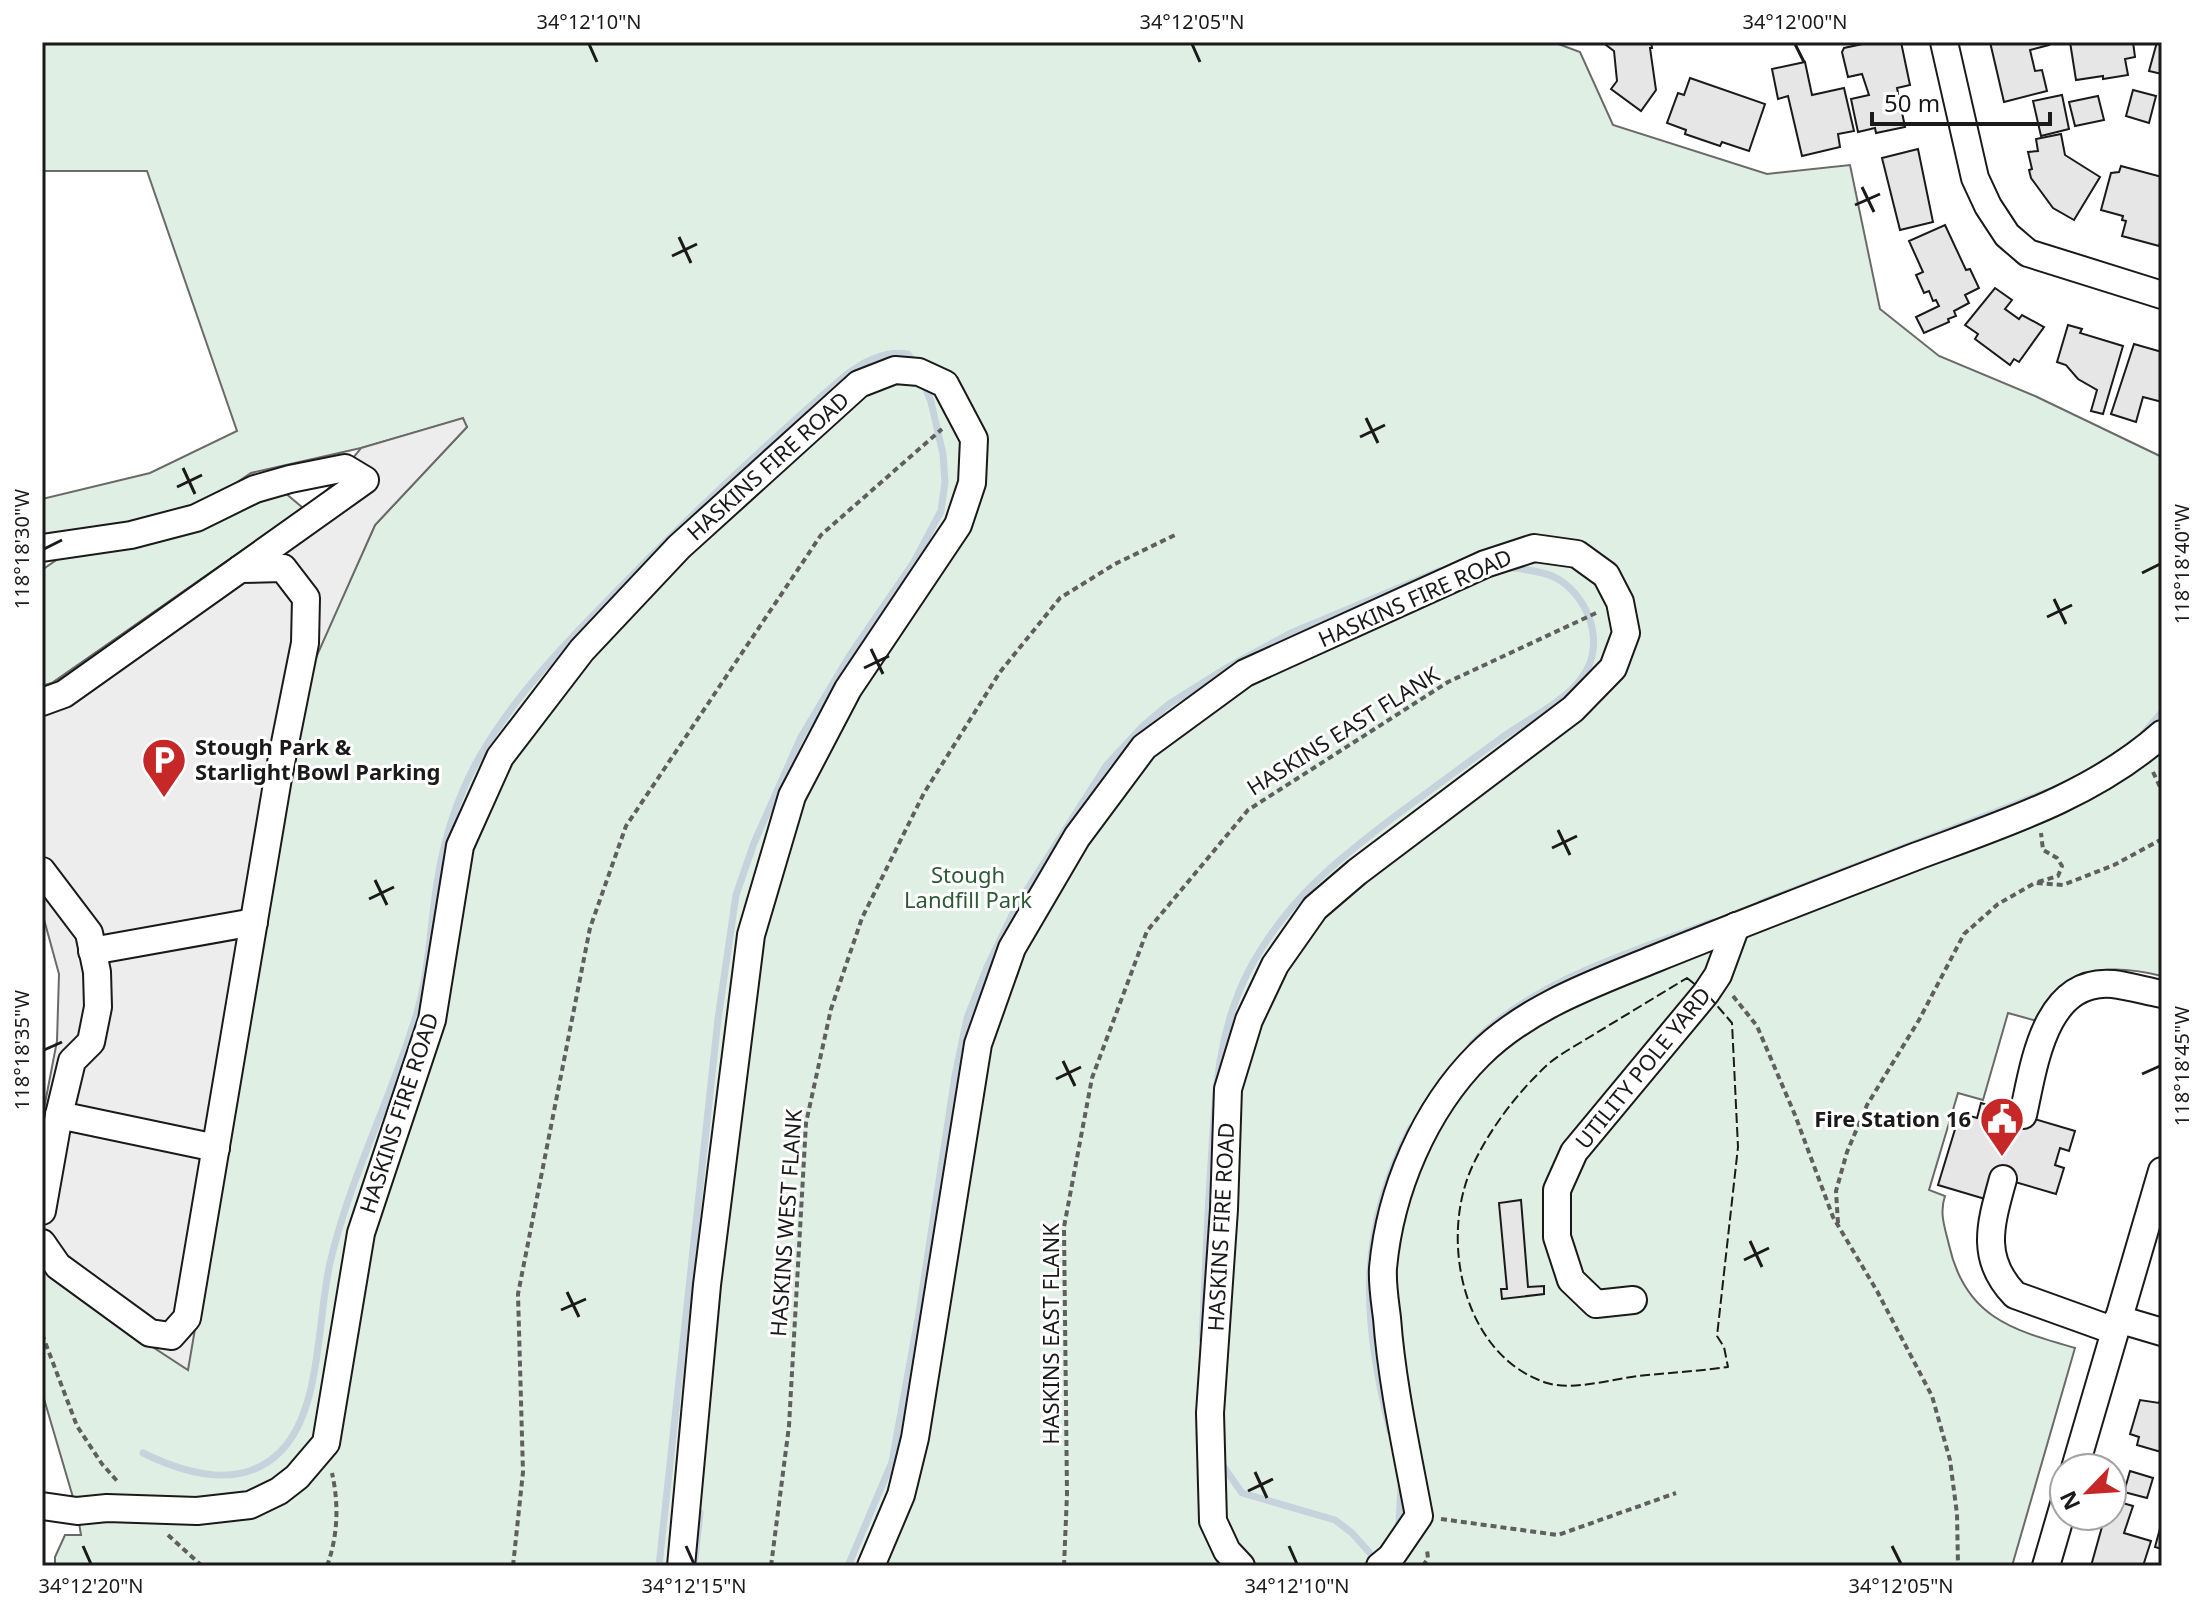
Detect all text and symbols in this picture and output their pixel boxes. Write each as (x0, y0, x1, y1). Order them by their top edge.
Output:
text: 34°12'10"N (536, 8, 642, 35)
text: 34°12'05"N (1139, 8, 1245, 35)
text: 34°12'00"N (1742, 8, 1848, 35)
scale bar (1872, 76, 2050, 126)
text: 50 m (1884, 86, 1940, 119)
street label: HASKINS FIRE ROAD (680, 384, 855, 546)
text: 118°18'30"W (8, 488, 35, 609)
text: 118°18'40"W (2168, 503, 2195, 624)
street label: HASKINS FIRE ROAD (1313, 541, 1516, 653)
street label: HASKINS EAST FLANK (1241, 658, 1445, 802)
place label: Stough Park & Starlight Bowl Parking (195, 731, 440, 786)
parking icon: Stough Park & Starlight Bowl Parking (140, 736, 188, 799)
park label: Stough Landfill Park (904, 859, 1032, 914)
street label: UTILITY POLE YARD (1568, 980, 1717, 1155)
text: 118°18'35"W (8, 989, 35, 1110)
text: 118°18'45"W (2168, 1005, 2195, 1126)
street label: HASKINS FIRE ROAD (351, 1009, 445, 1217)
public building icon: Fire Station 16 (1978, 1095, 2026, 1158)
place label: Fire Station 16 (1814, 1103, 1971, 1133)
street label: HASKINS WEST FLANK (762, 1108, 808, 1338)
street label: HASKINS FIRE ROAD (1200, 1122, 1240, 1332)
street label: HASKINS EAST FLANK (1035, 1223, 1065, 1445)
north arrow (2048, 1452, 2128, 1532)
text: N (2052, 1486, 2086, 1515)
text: 34°12'20"N (38, 1572, 144, 1599)
text: 34°12'15"N (641, 1572, 747, 1599)
text: 34°12'10"N (1244, 1572, 1350, 1599)
text: 34°12'05"N (1848, 1572, 1954, 1599)

